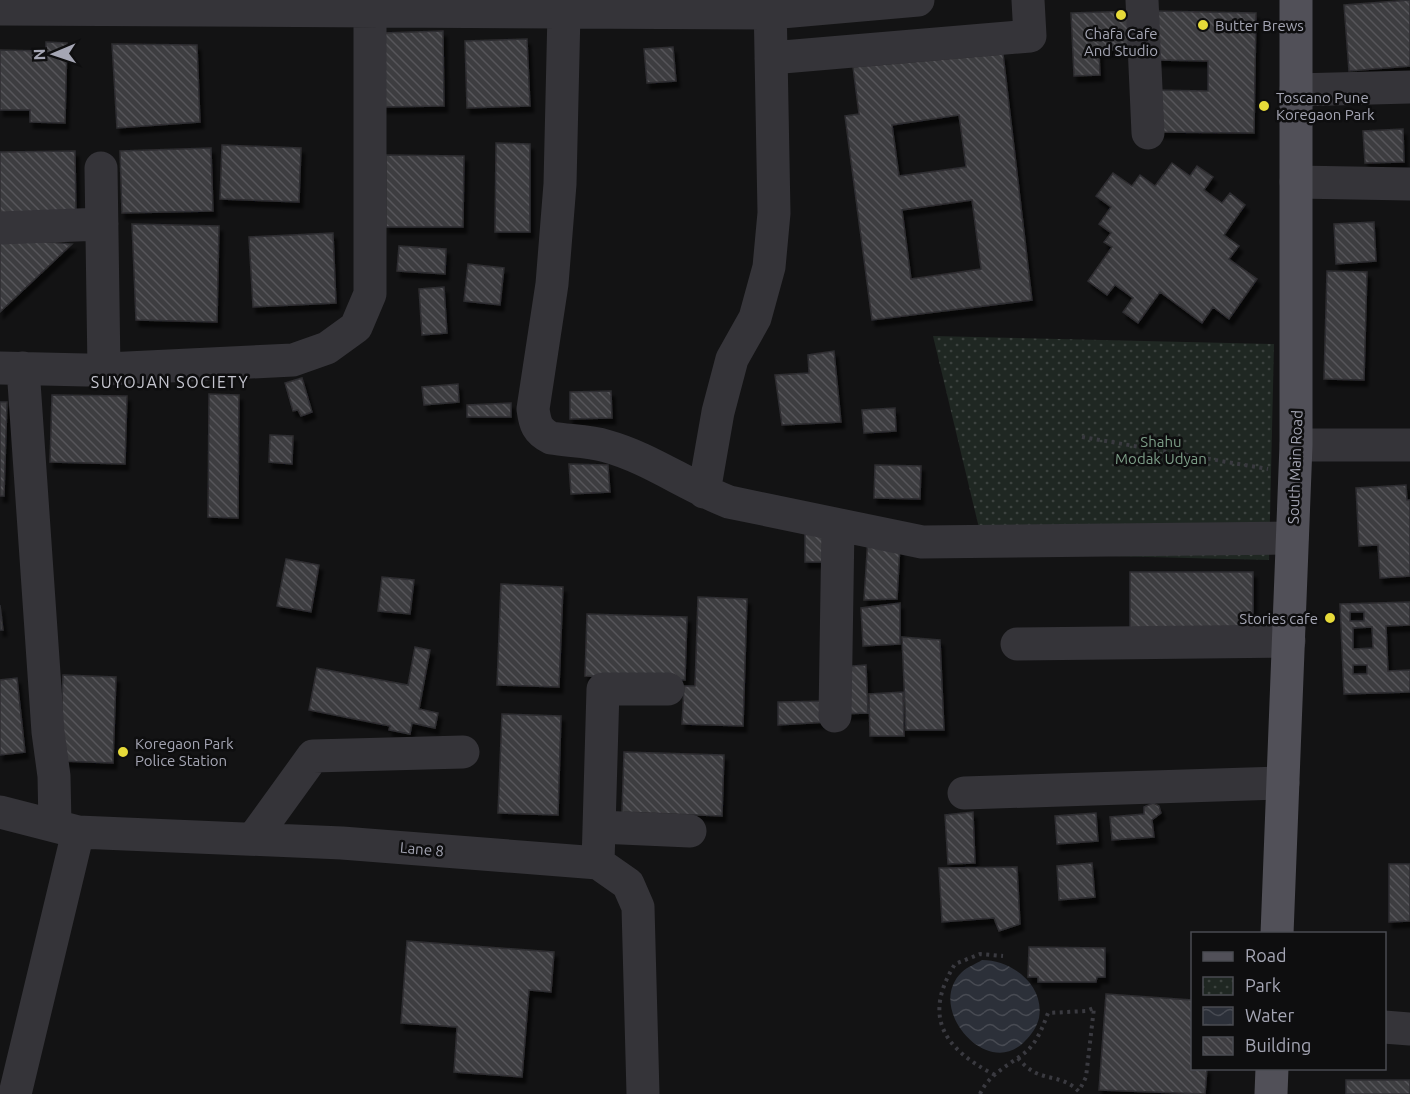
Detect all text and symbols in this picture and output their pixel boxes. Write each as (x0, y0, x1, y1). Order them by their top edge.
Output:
marker: Chafa Cafe And Studio (1114, 8, 1128, 22)
place label: Butter Brews (1215, 17, 1304, 34)
marker: Butter Brews (1196, 18, 1210, 32)
north arrow (24, 24, 84, 84)
place label: Chafa Cafe And Studio (1084, 25, 1158, 59)
text: N (30, 48, 48, 61)
place label: Toscano Pune Koregaon Park (1276, 89, 1375, 123)
marker: Toscano Pune Koregaon Park (1257, 99, 1271, 113)
district label: SUYOJAN SOCIETY (91, 373, 249, 391)
street label: South Main Road (1285, 410, 1305, 524)
park label: Shahu Modak Udyan (1115, 433, 1207, 467)
place label: Stories cafe (1239, 610, 1318, 627)
marker: Stories cafe (1323, 611, 1337, 625)
place label: Koregaon Park Police Station (135, 735, 234, 769)
marker: Koregaon Park Police Station (116, 745, 130, 759)
street label: Lane 8 (399, 839, 445, 859)
legend (1191, 932, 1386, 1070)
text: Road (1245, 945, 1287, 965)
text: Park (1245, 975, 1281, 995)
text: Water (1245, 1005, 1295, 1025)
text: Building (1245, 1035, 1311, 1055)

